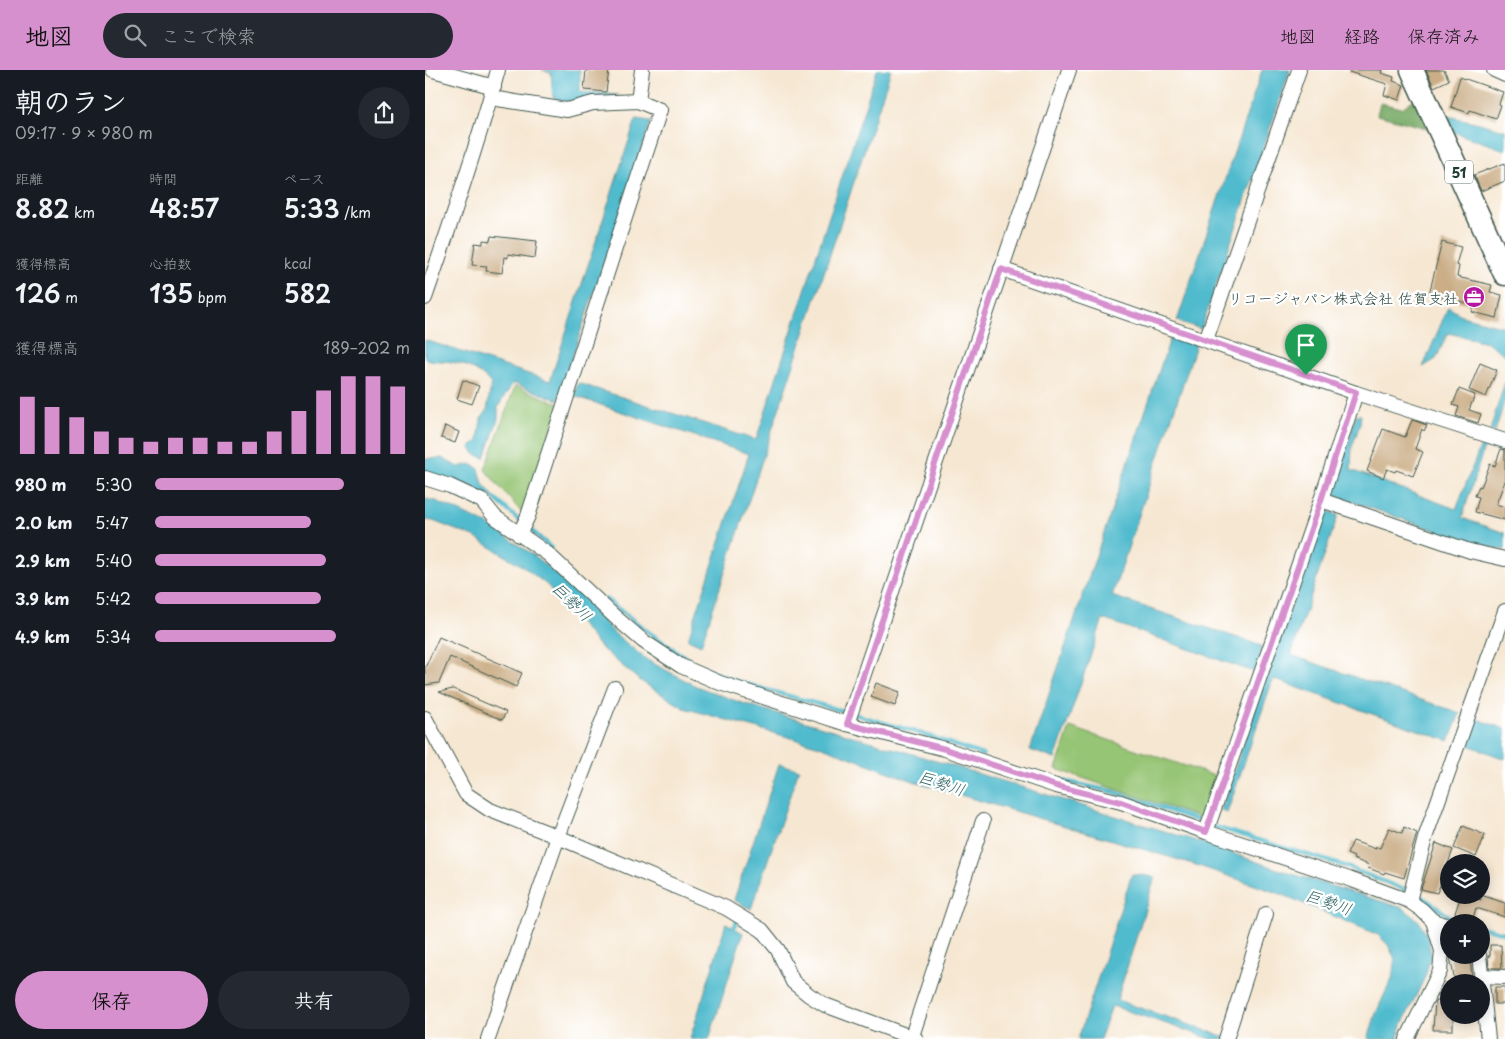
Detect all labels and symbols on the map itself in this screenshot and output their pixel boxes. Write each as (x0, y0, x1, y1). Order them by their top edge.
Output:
road number: 51 (1445, 160, 1473, 184)
office icon: リコージャパン株式会社 佐賀支社 (1462, 285, 1486, 309)
place label: リコージャパン株式会社 佐賀支社 (1228, 286, 1458, 309)
pin (1285, 324, 1327, 375)
water label: 巨勢川 (548, 576, 598, 626)
water label: 巨勢川 (915, 763, 969, 801)
water label: 巨勢川 (1302, 882, 1356, 920)

